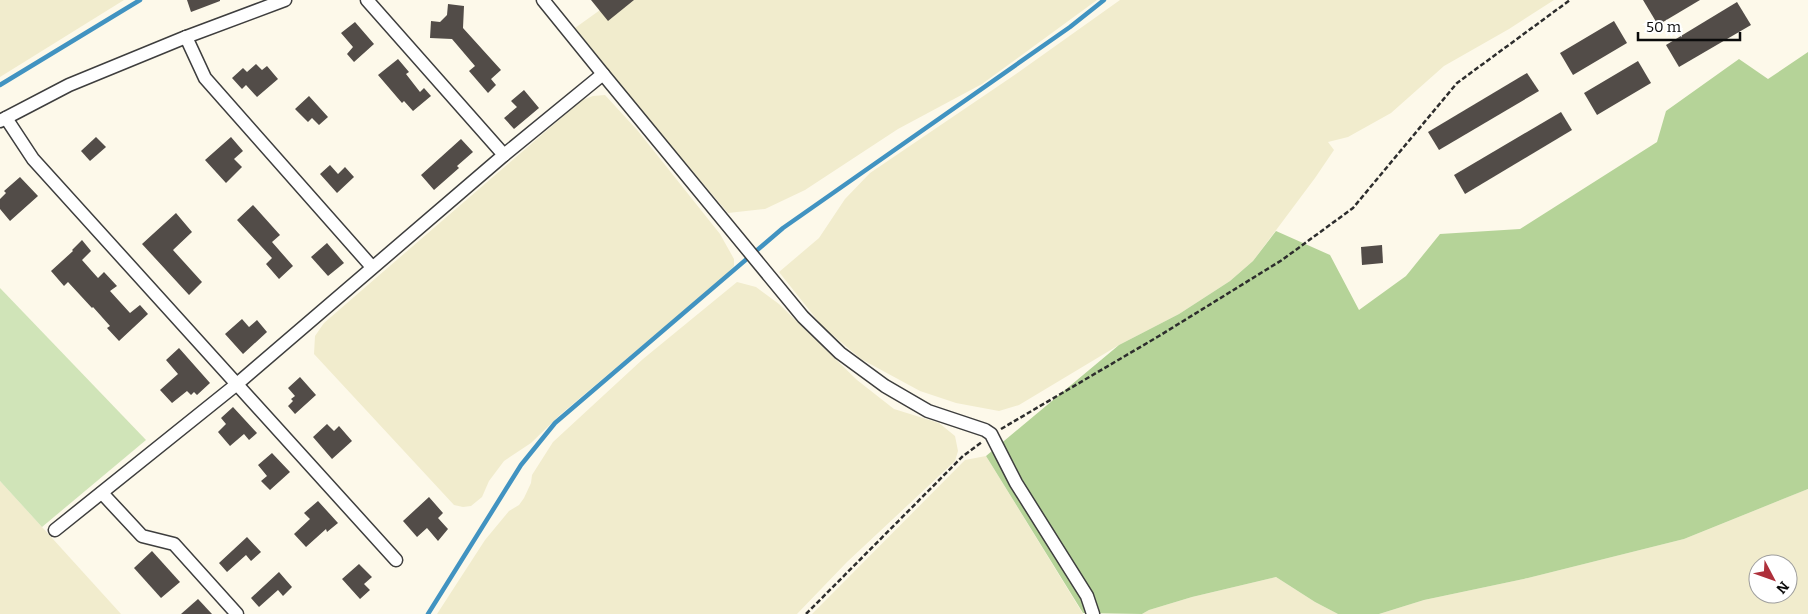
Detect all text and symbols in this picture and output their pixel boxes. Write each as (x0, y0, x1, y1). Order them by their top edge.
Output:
scale bar (1638, 10, 1740, 42)
text: 50 m (1646, 18, 1682, 36)
north arrow (1748, 554, 1798, 604)
text: N (1772, 578, 1792, 597)

